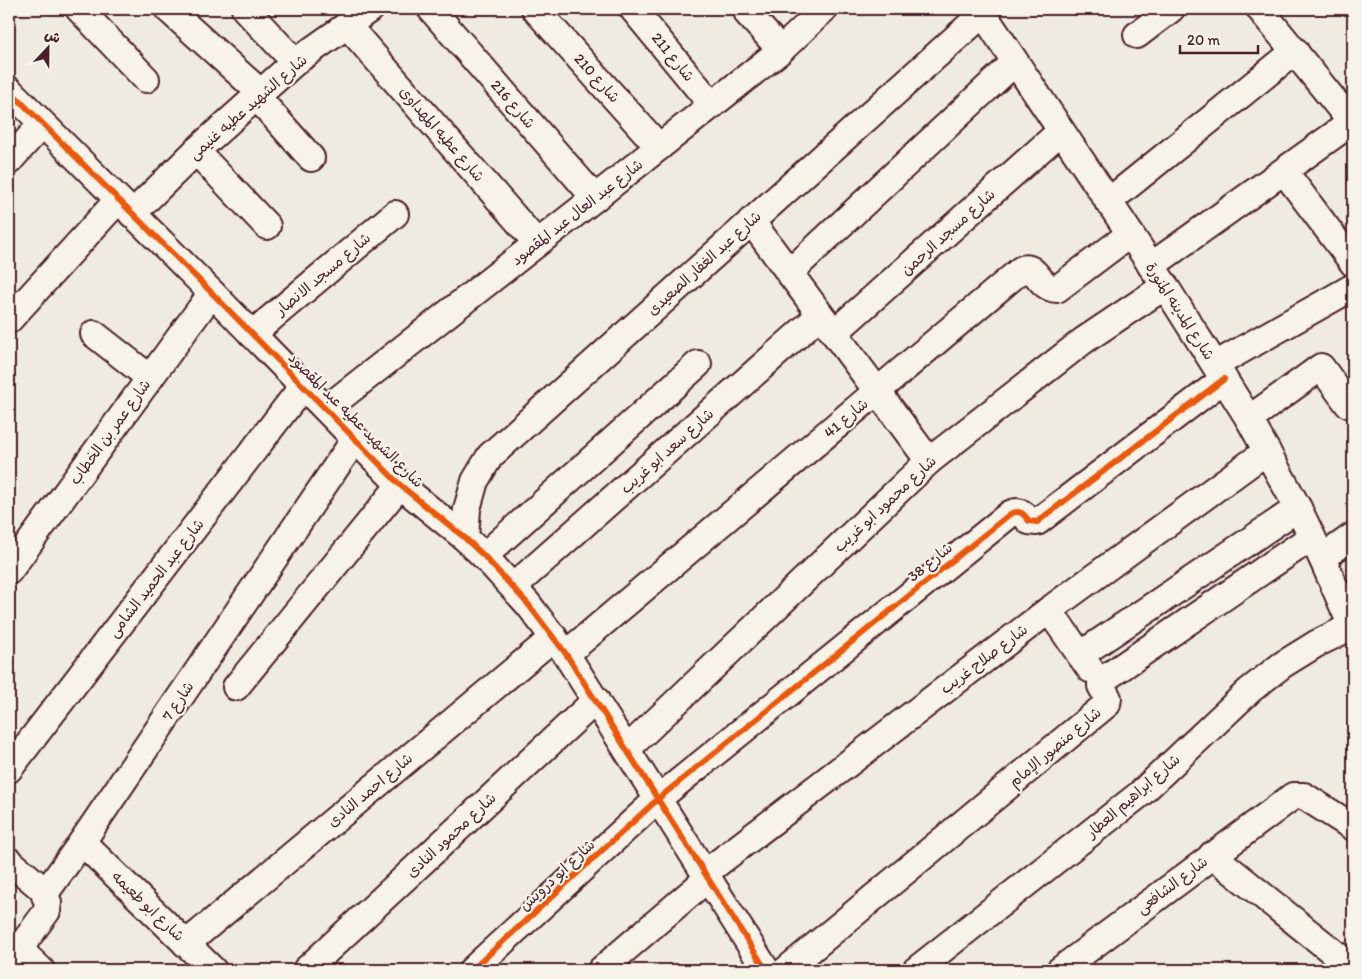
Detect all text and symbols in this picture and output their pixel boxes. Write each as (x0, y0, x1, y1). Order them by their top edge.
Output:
north arrow (22, 22, 72, 72)
scale bar (1180, 22, 1257, 54)
text: ش (42, 26, 63, 47)
street label: شارع 211 (647, 29, 698, 86)
text: 20 m (1187, 31, 1221, 49)
street label: شارع 210 (570, 50, 624, 107)
street label: شارع الشهيد عطيه غنيمى (185, 51, 312, 164)
street label: شارع 216 (486, 76, 539, 133)
street label: شارع عطيه المهداوى (395, 83, 488, 186)
street label: شارع عبد العال عبد المقصود (508, 155, 647, 270)
street label: شارع مسجد الرحمن (897, 185, 999, 280)
street label: شارع عبد الغفار الصعيدى (643, 207, 765, 320)
street label: شارع مسجد الانصار (271, 229, 375, 320)
street label: شارع المدينه المنورة (1141, 259, 1218, 364)
street label: شارع الشهيد عطيه عبد المقصود (284, 349, 427, 492)
street label: شارع عمر بن الخطاب (66, 376, 155, 489)
street label: شارع 41 (820, 394, 872, 442)
street label: شارع سعد ابو غريب (617, 405, 718, 498)
street label: شارع محمود ابو غريب (830, 452, 941, 557)
street label: شارع عبد الحميد الشامى (104, 515, 209, 641)
street label: شارع 38 (904, 539, 957, 586)
street label: شارع صلاح غريب (937, 620, 1032, 698)
street label: شارع 7 (158, 678, 198, 725)
street label: شارع منصور الإمام (1005, 703, 1106, 792)
street label: شارع احمد النادى (324, 749, 417, 832)
street label: شارع ابراهيم العطار (1082, 750, 1186, 845)
street label: شارع محمود النادى (402, 789, 500, 882)
street label: شارع ابو درويش (516, 836, 599, 915)
street label: شارع الشافعى (1133, 852, 1212, 918)
street label: شارع ابو طعيمه (107, 867, 188, 946)

